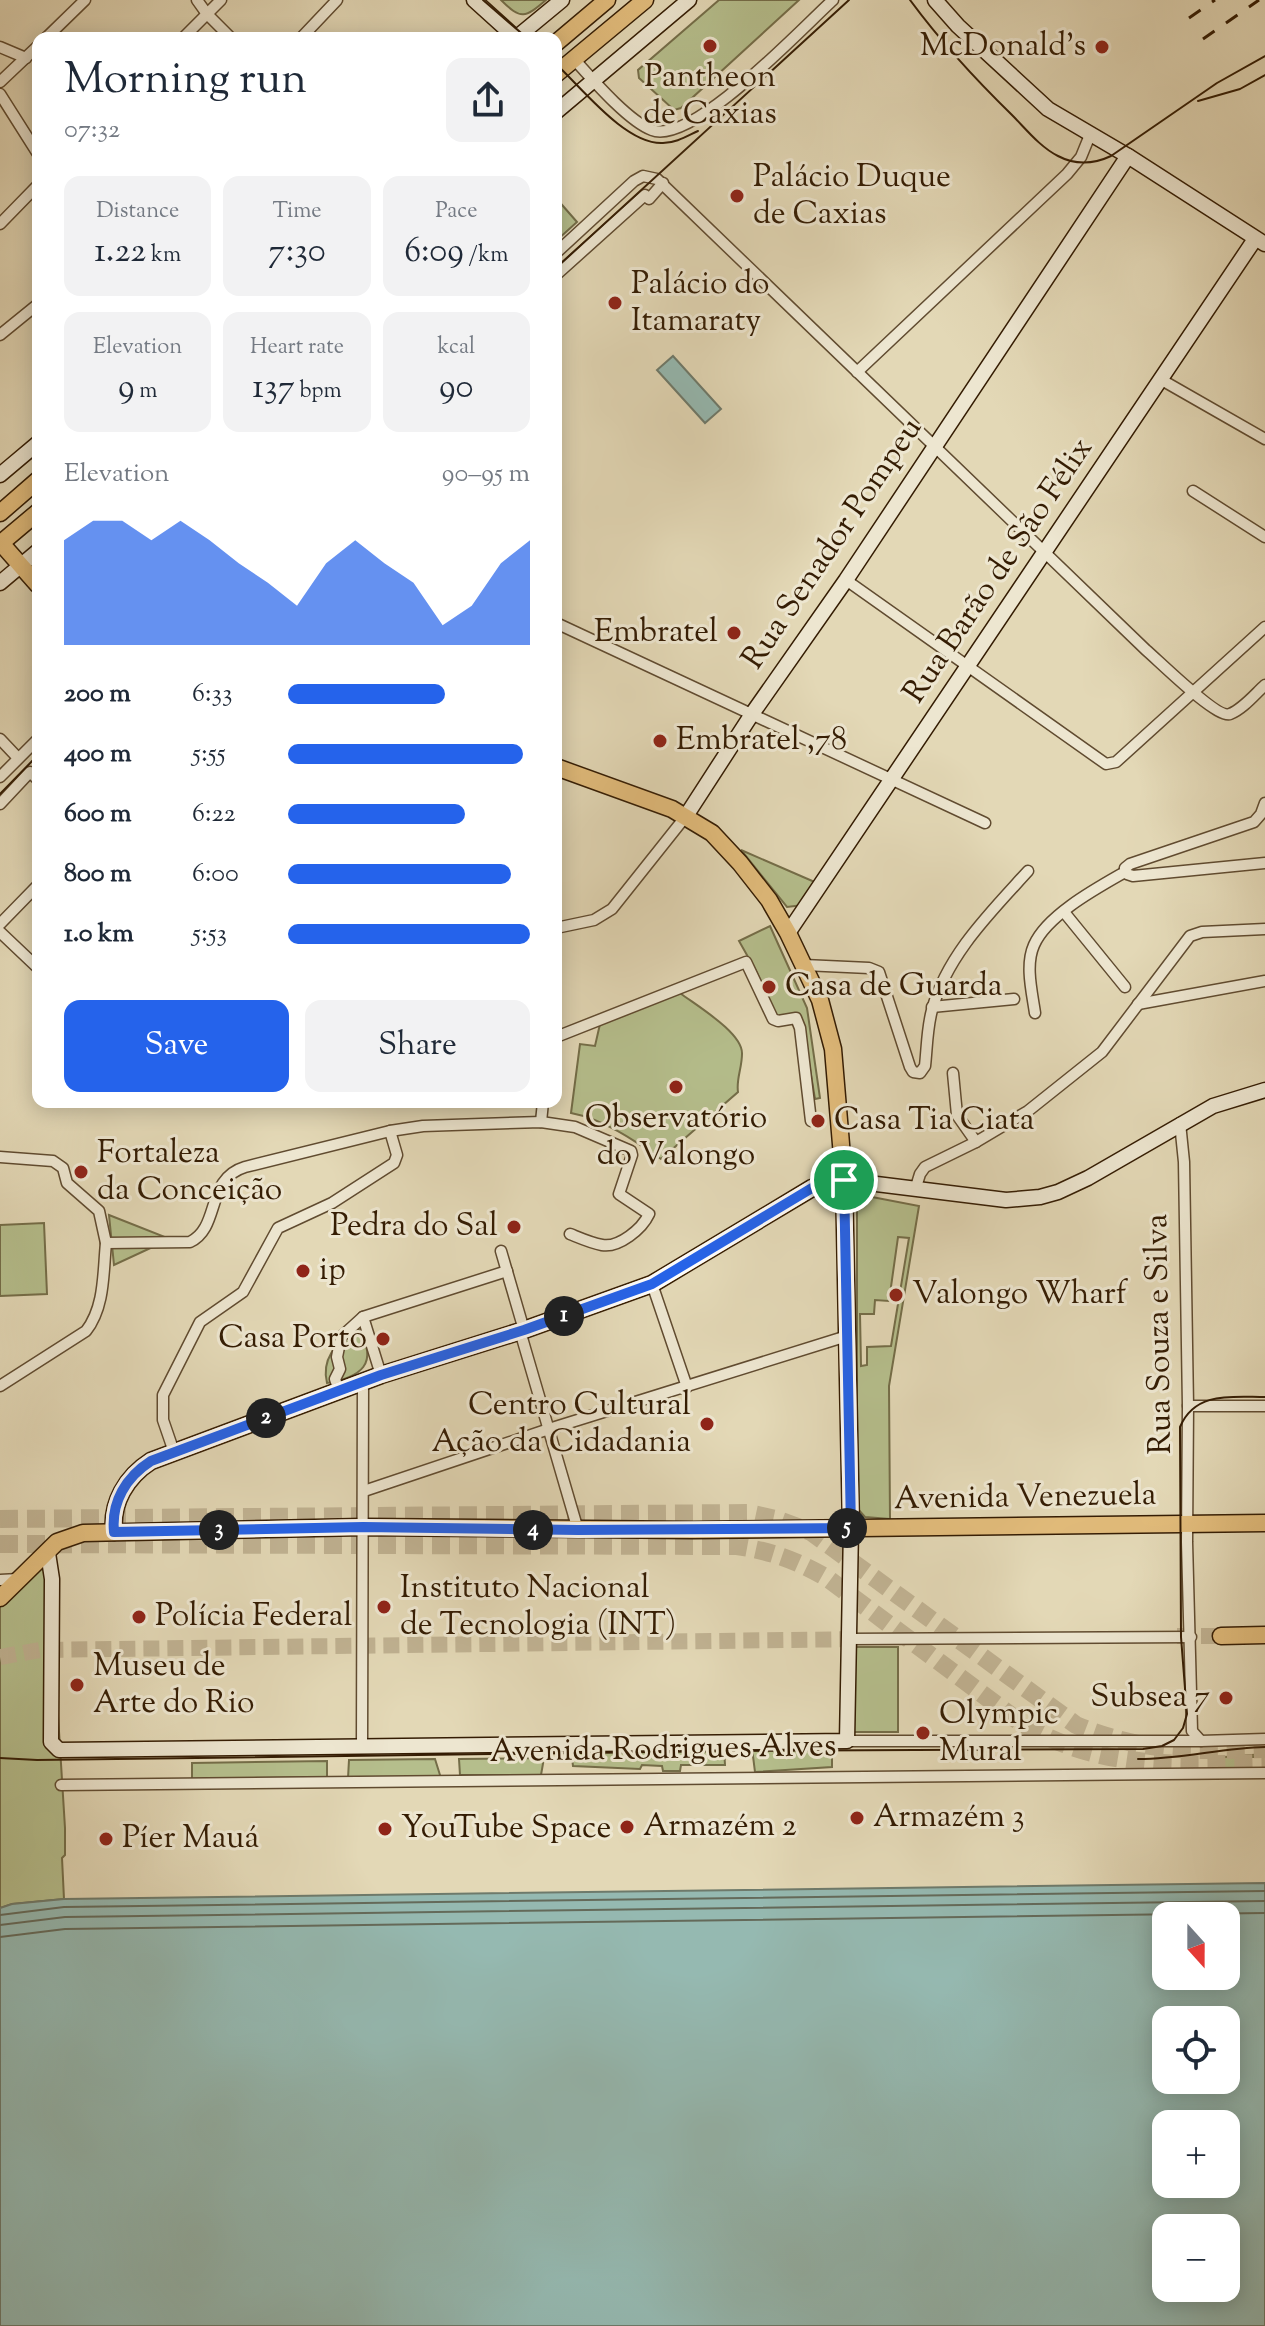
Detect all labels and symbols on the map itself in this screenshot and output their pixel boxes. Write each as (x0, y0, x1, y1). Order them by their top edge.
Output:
place label: McDonald's (920, 24, 1086, 70)
marker: Pantheon de Caxias (701, 37, 719, 55)
marker: McDonald's (1093, 38, 1111, 56)
place label: Pantheon de Caxias (643, 55, 777, 138)
place label: Palácio Duque de Caxias (753, 155, 951, 238)
marker: Palácio Duque de Caxias (728, 187, 746, 205)
place label: Palácio do Itamaraty (631, 262, 770, 345)
marker: Palácio do Itamaraty (606, 294, 624, 312)
street label: Rua Senador Pompeu (732, 409, 934, 679)
street label: Rua Barão de São Félix (893, 429, 1105, 713)
place label: Embratel (594, 610, 718, 656)
marker: Embratel (725, 624, 743, 642)
place label: Embratel ,78 (676, 718, 847, 764)
marker: Embratel ,78 (651, 732, 669, 750)
place label: Casa de Guarda (785, 964, 1003, 1010)
marker: Casa de Guarda (760, 978, 778, 996)
marker: Observatório do Valongo (667, 1078, 685, 1096)
place label: Observatório do Valongo (585, 1096, 767, 1179)
place label: Casa Tia Ciata (834, 1098, 1035, 1144)
marker: Casa Tia Ciata (809, 1112, 827, 1130)
place label: Fortaleza da Conceição (97, 1131, 282, 1214)
pin (810, 1146, 878, 1214)
marker: Fortaleza da Conceição (72, 1163, 90, 1181)
place label: Pedra do Sal (330, 1204, 498, 1250)
street label: Rua Souza e Silva (1135, 1213, 1185, 1455)
marker: Pedra do Sal (505, 1218, 523, 1236)
place label: ip (319, 1248, 346, 1294)
marker: ip (294, 1262, 312, 1280)
place label: Valongo Wharf (912, 1272, 1129, 1318)
marker: Valongo Wharf (887, 1286, 905, 1304)
pin: 1 (544, 1296, 584, 1336)
place label: Casa Porto (218, 1316, 367, 1362)
marker: Casa Porto (374, 1330, 392, 1348)
place label: Centro Cultural Ação da Cidadania (432, 1383, 691, 1466)
pin: 2 (246, 1398, 286, 1438)
marker: Centro Cultural Ação da Cidadania (698, 1415, 716, 1433)
street label: Avenida Venezuela (893, 1473, 1157, 1523)
pin: 5 (827, 1508, 867, 1548)
pin: 3 (199, 1510, 239, 1550)
pin: 4 (513, 1510, 553, 1550)
place label: Instituto Nacional de Tecnologia (INT) (400, 1566, 676, 1649)
place label: Polícia Federal (155, 1594, 353, 1640)
marker: Instituto Nacional de Tecnologia (INT) (375, 1598, 393, 1616)
marker: Polícia Federal (130, 1608, 148, 1626)
place label: Museu de Arte do Rio (93, 1644, 255, 1727)
place label: Subsea 7 (1090, 1675, 1210, 1721)
marker: Museu de Arte do Rio (68, 1676, 86, 1694)
marker: Subsea 7 (1217, 1689, 1235, 1707)
place label: Olympic Mural (939, 1692, 1058, 1775)
street label: Avenida Rodrigues Alves (489, 1724, 837, 1776)
marker: Olympic Mural (914, 1724, 932, 1742)
place label: Armazém 3 (873, 1795, 1025, 1841)
place label: Armazém 2 (643, 1804, 797, 1850)
place label: YouTube Space (401, 1806, 611, 1852)
marker: Armazém 3 (848, 1809, 866, 1827)
place label: Píer Mauá (122, 1816, 259, 1862)
marker: Armazém 2 (618, 1818, 636, 1836)
marker: YouTube Space (376, 1820, 394, 1838)
marker: Píer Mauá (97, 1830, 115, 1848)
north arrow (1152, 1902, 1240, 1990)

